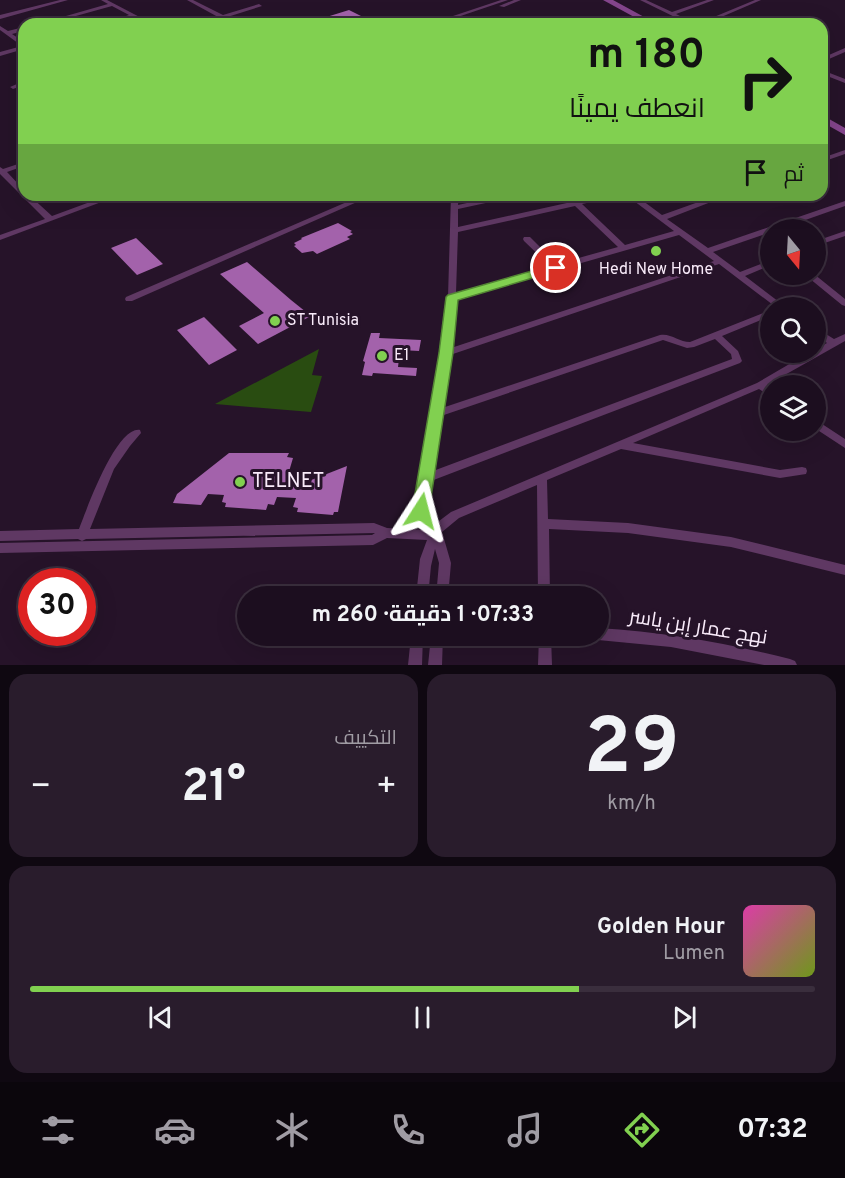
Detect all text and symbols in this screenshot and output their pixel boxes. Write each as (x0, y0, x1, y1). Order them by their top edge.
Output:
text: 180 m (588, 30, 705, 83)
icon: right (726, 42, 804, 120)
text: انعطف يمينًا (569, 93, 705, 127)
icon: arrive (739, 156, 772, 189)
text: ثم (784, 162, 804, 189)
north arrow (760, 219, 826, 285)
map controls (760, 219, 826, 441)
pin (530, 242, 581, 293)
marker: Hedi New Home (649, 244, 663, 258)
icon: arrive (539, 251, 572, 284)
place label: Hedi New Home (599, 260, 713, 280)
button: search (760, 297, 826, 363)
place label: ST Tunisia (287, 311, 359, 331)
marker: ST Tunisia (268, 314, 282, 328)
place label: E1 (394, 346, 410, 366)
marker: E1 (375, 349, 389, 363)
button: layers (760, 375, 826, 441)
place label: TELNET (252, 469, 324, 495)
marker: TELNET (233, 475, 247, 489)
position arrow (389, 479, 453, 543)
speed limit sign: 30 (18, 568, 96, 646)
text: 07:33 · 1 دقيقة · 260 m (312, 602, 534, 629)
street label: نهج عمار إبن ياسر (626, 604, 769, 652)
text: 29 (584, 702, 679, 801)
text: التكييف (334, 726, 397, 752)
text: 21° (181, 760, 246, 817)
text: − (30, 767, 51, 809)
text: + (376, 767, 397, 809)
text: km/h (607, 791, 656, 817)
text: Golden Hour (597, 914, 725, 941)
text: Lumen (663, 941, 725, 967)
icon: previous (144, 1001, 177, 1034)
icon: pause (406, 1001, 439, 1034)
icon: next (668, 1001, 701, 1034)
icon: filters (37, 1109, 79, 1151)
icon: car (154, 1109, 196, 1151)
icon: climate (271, 1109, 313, 1151)
icon: phone (387, 1109, 429, 1151)
icon: music (504, 1109, 546, 1151)
icon: directions (621, 1109, 663, 1151)
text: 07:32 (737, 1113, 808, 1147)

